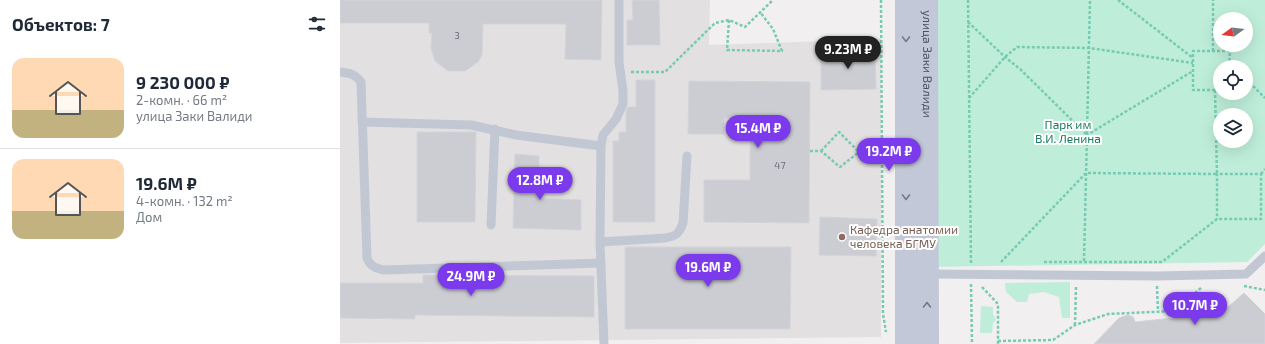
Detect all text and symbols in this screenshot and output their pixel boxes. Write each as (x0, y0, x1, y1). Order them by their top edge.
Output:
street label: улица Заки Валиди (920, 10, 935, 118)
north arrow (1213, 12, 1253, 52)
map controls (1213, 12, 1253, 148)
icon: filters (306, 13, 328, 35)
text: Объектов: 7 (12, 14, 110, 34)
house number: 3 (454, 29, 460, 41)
pin: 9.23M ₽ (811, 36, 885, 70)
one-way arrow (902, 36, 910, 42)
text: 9.23M ₽ (824, 41, 872, 57)
button: locate (1213, 60, 1253, 100)
text: 9 230 000 ₽ (136, 72, 230, 92)
icon: home (44, 74, 92, 122)
text: 2-комн. · 66 m² (136, 92, 227, 108)
text: улица Заки Валиди (136, 108, 252, 124)
button: layers (1213, 108, 1253, 148)
pin: 15.4M ₽ (721, 115, 795, 149)
park label: Парк им В.И. Ленина (1035, 117, 1101, 145)
text: 15.4M ₽ (735, 120, 781, 136)
pin: 19.2M ₽ (852, 138, 926, 172)
text: 19.2M ₽ (866, 143, 912, 159)
house number: 47 (774, 159, 786, 171)
pin: 12.8M ₽ (503, 167, 577, 201)
text: 12.8M ₽ (517, 172, 563, 188)
text: 19.6M ₽ (136, 173, 197, 193)
icon: home (44, 175, 92, 223)
text: 4-комн. · 132 m² (136, 193, 233, 209)
one-way arrow (902, 194, 910, 200)
text: Дом (136, 209, 162, 225)
place label: Кафедра анатомии человека БГМУ (850, 222, 958, 250)
marker: Кафедра анатомии человека БГМУ (837, 232, 847, 242)
pin: 19.6M ₽ (671, 254, 745, 288)
text: 19.6M ₽ (685, 259, 731, 275)
pin: 24.9M ₽ (434, 263, 508, 297)
text: 24.9M ₽ (446, 268, 496, 284)
pin: 10.7M ₽ (1158, 292, 1232, 326)
text: 10.7M ₽ (1172, 297, 1218, 313)
one-way arrow (923, 302, 931, 308)

